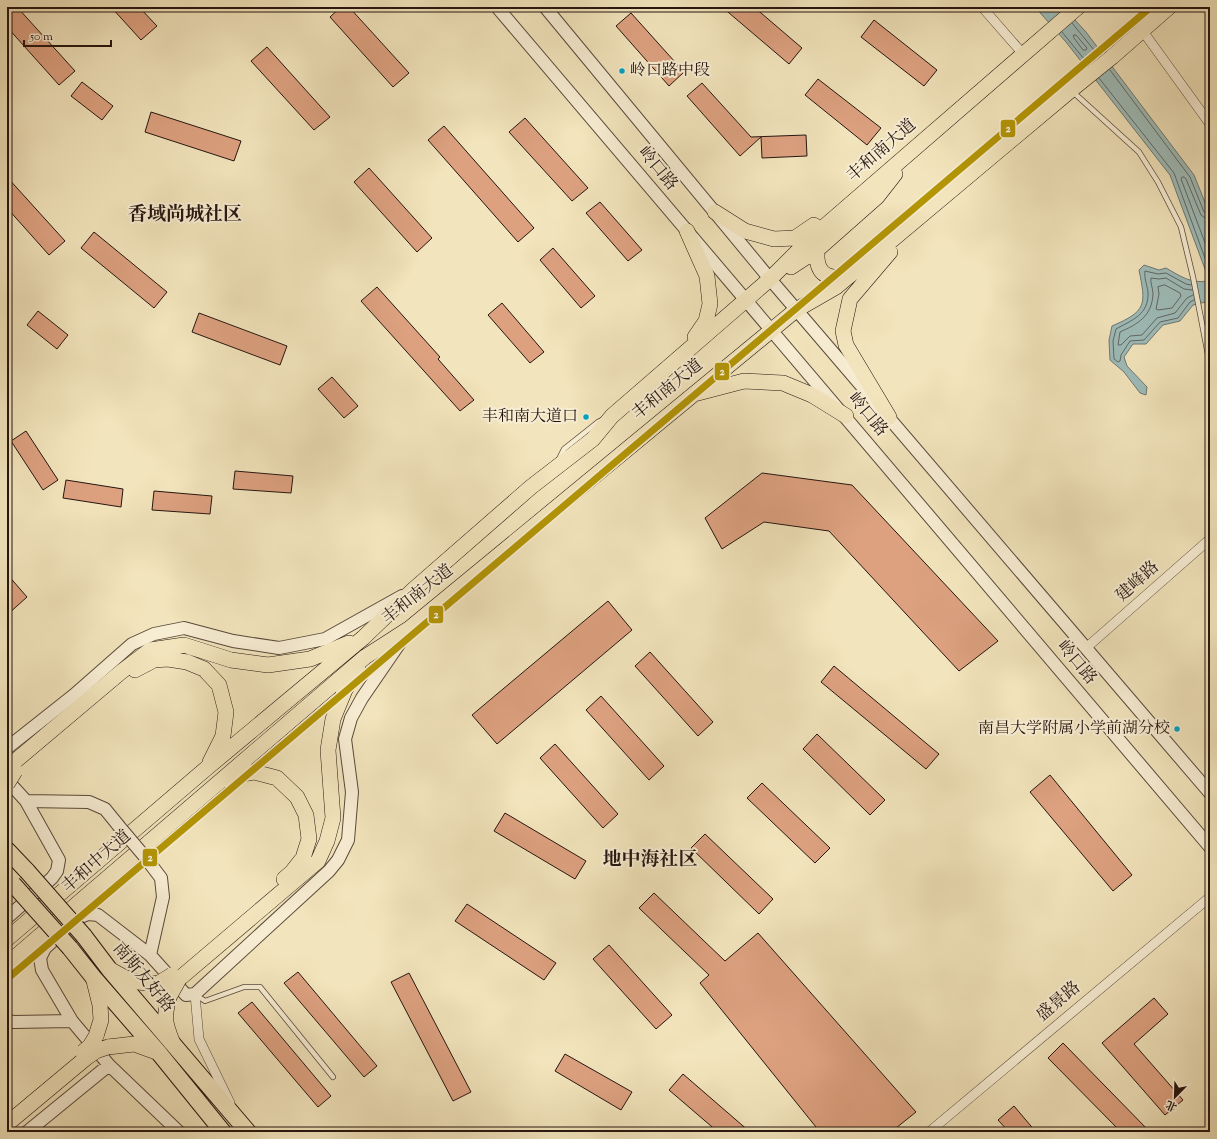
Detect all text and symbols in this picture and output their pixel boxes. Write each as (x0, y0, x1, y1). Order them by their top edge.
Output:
scale bar (24, 22, 111, 48)
text: 50 m (29, 28, 53, 46)
place label: 岭口路中段 (630, 60, 710, 83)
marker: 岭口路中段 (617, 66, 627, 76)
street label: 丰和南大道 (842, 114, 922, 188)
line badge: 2 (1000, 119, 1016, 138)
text: 2 (1005, 121, 1011, 137)
street label: 岭口路 (631, 142, 683, 196)
district label: 香域尚城社区 (128, 202, 242, 229)
street label: 丰和南大道 (627, 354, 709, 426)
line badge: 2 (714, 362, 730, 381)
text: 2 (719, 364, 725, 380)
street label: 岭口路 (841, 388, 893, 442)
place label: 丰和南大道口 (482, 406, 578, 429)
marker: 丰和南大道口 (581, 412, 591, 422)
street label: 建峰路 (1111, 556, 1165, 608)
street label: 丰和南大道 (377, 559, 459, 631)
line badge: 2 (428, 605, 444, 624)
text: 2 (433, 607, 439, 623)
street label: 岭口路 (1050, 636, 1102, 690)
place label: 南昌大学附属小学前湖分校 (978, 718, 1170, 741)
marker: 南昌大学附属小学前湖分校 (1172, 724, 1182, 734)
street label: 丰和中大道 (57, 825, 137, 899)
district label: 地中海社区 (602, 847, 698, 874)
line badge: 2 (142, 848, 158, 867)
text: 2 (147, 850, 153, 866)
street label: 南斯友好路 (106, 938, 180, 1018)
street label: 盛景路 (1032, 976, 1086, 1028)
north arrow (1155, 1077, 1195, 1117)
text: 北 (1163, 1096, 1180, 1115)

